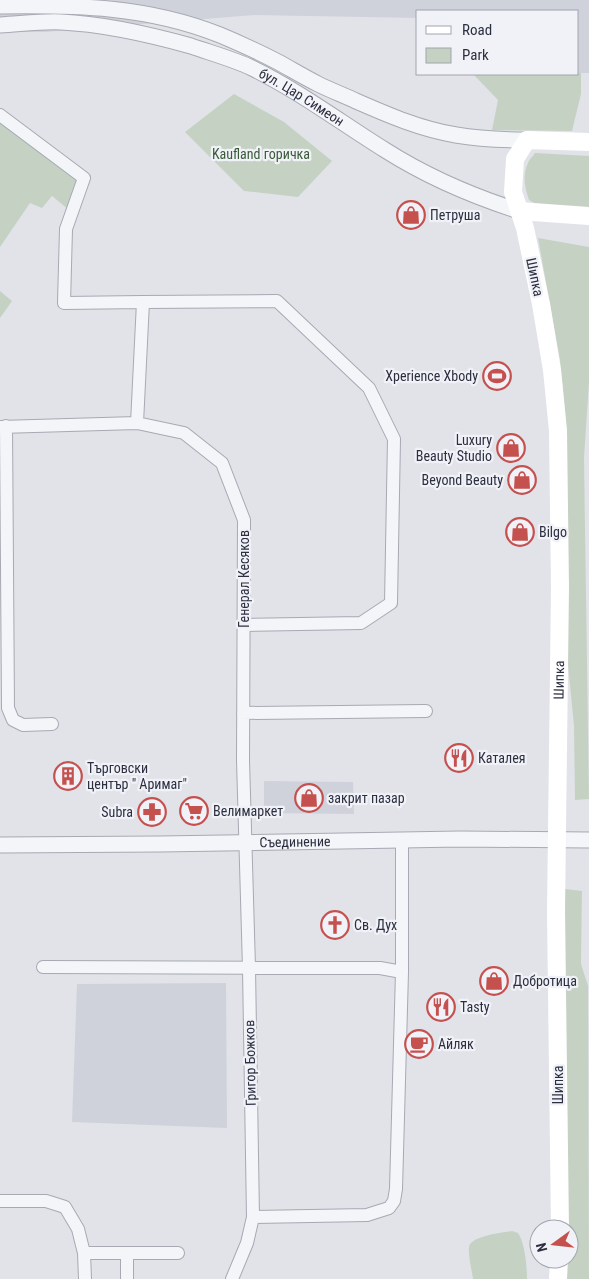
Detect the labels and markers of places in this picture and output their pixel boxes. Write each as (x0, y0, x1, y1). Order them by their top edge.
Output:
shop icon: Петруша (396, 200, 426, 230)
place label: Петруша (430, 207, 480, 223)
sports icon: Xperience Xbody (482, 361, 512, 391)
place label: Xperience Xbody (385, 368, 478, 384)
place label: Luxury Beauty Studio (416, 432, 492, 464)
shop icon: Luxury Beauty Studio (496, 433, 526, 463)
shop icon: Beyond Beauty (507, 465, 537, 495)
place label: Beyond Beauty (422, 472, 503, 488)
shop icon: Bilgo (505, 517, 535, 547)
place label: Bilgo (539, 524, 567, 540)
restaurant icon: Каталея (444, 743, 474, 773)
place label: Каталея (478, 750, 525, 766)
place label: Търговски център " Аримаг" (87, 760, 187, 792)
building icon: Търговски център " Аримаг" (53, 761, 83, 791)
shop icon: закрит пазар (294, 783, 324, 813)
place label: закрит пазар (328, 790, 405, 806)
supermarket icon: Велимаркет (179, 796, 209, 826)
pharmacy icon: Subra (137, 797, 167, 827)
place label: Велимаркет (213, 803, 283, 819)
place label: Subra (101, 804, 133, 820)
church icon: Св. Дух (320, 910, 350, 940)
place label: Св. Дух (354, 917, 397, 933)
shop icon: Добротица (479, 966, 509, 996)
place label: Добротица (513, 973, 577, 989)
restaurant icon: Tasty (426, 992, 456, 1022)
place label: Tasty (460, 999, 490, 1015)
cafe icon: Айляк (404, 1029, 434, 1059)
place label: Айляк (438, 1036, 474, 1052)

